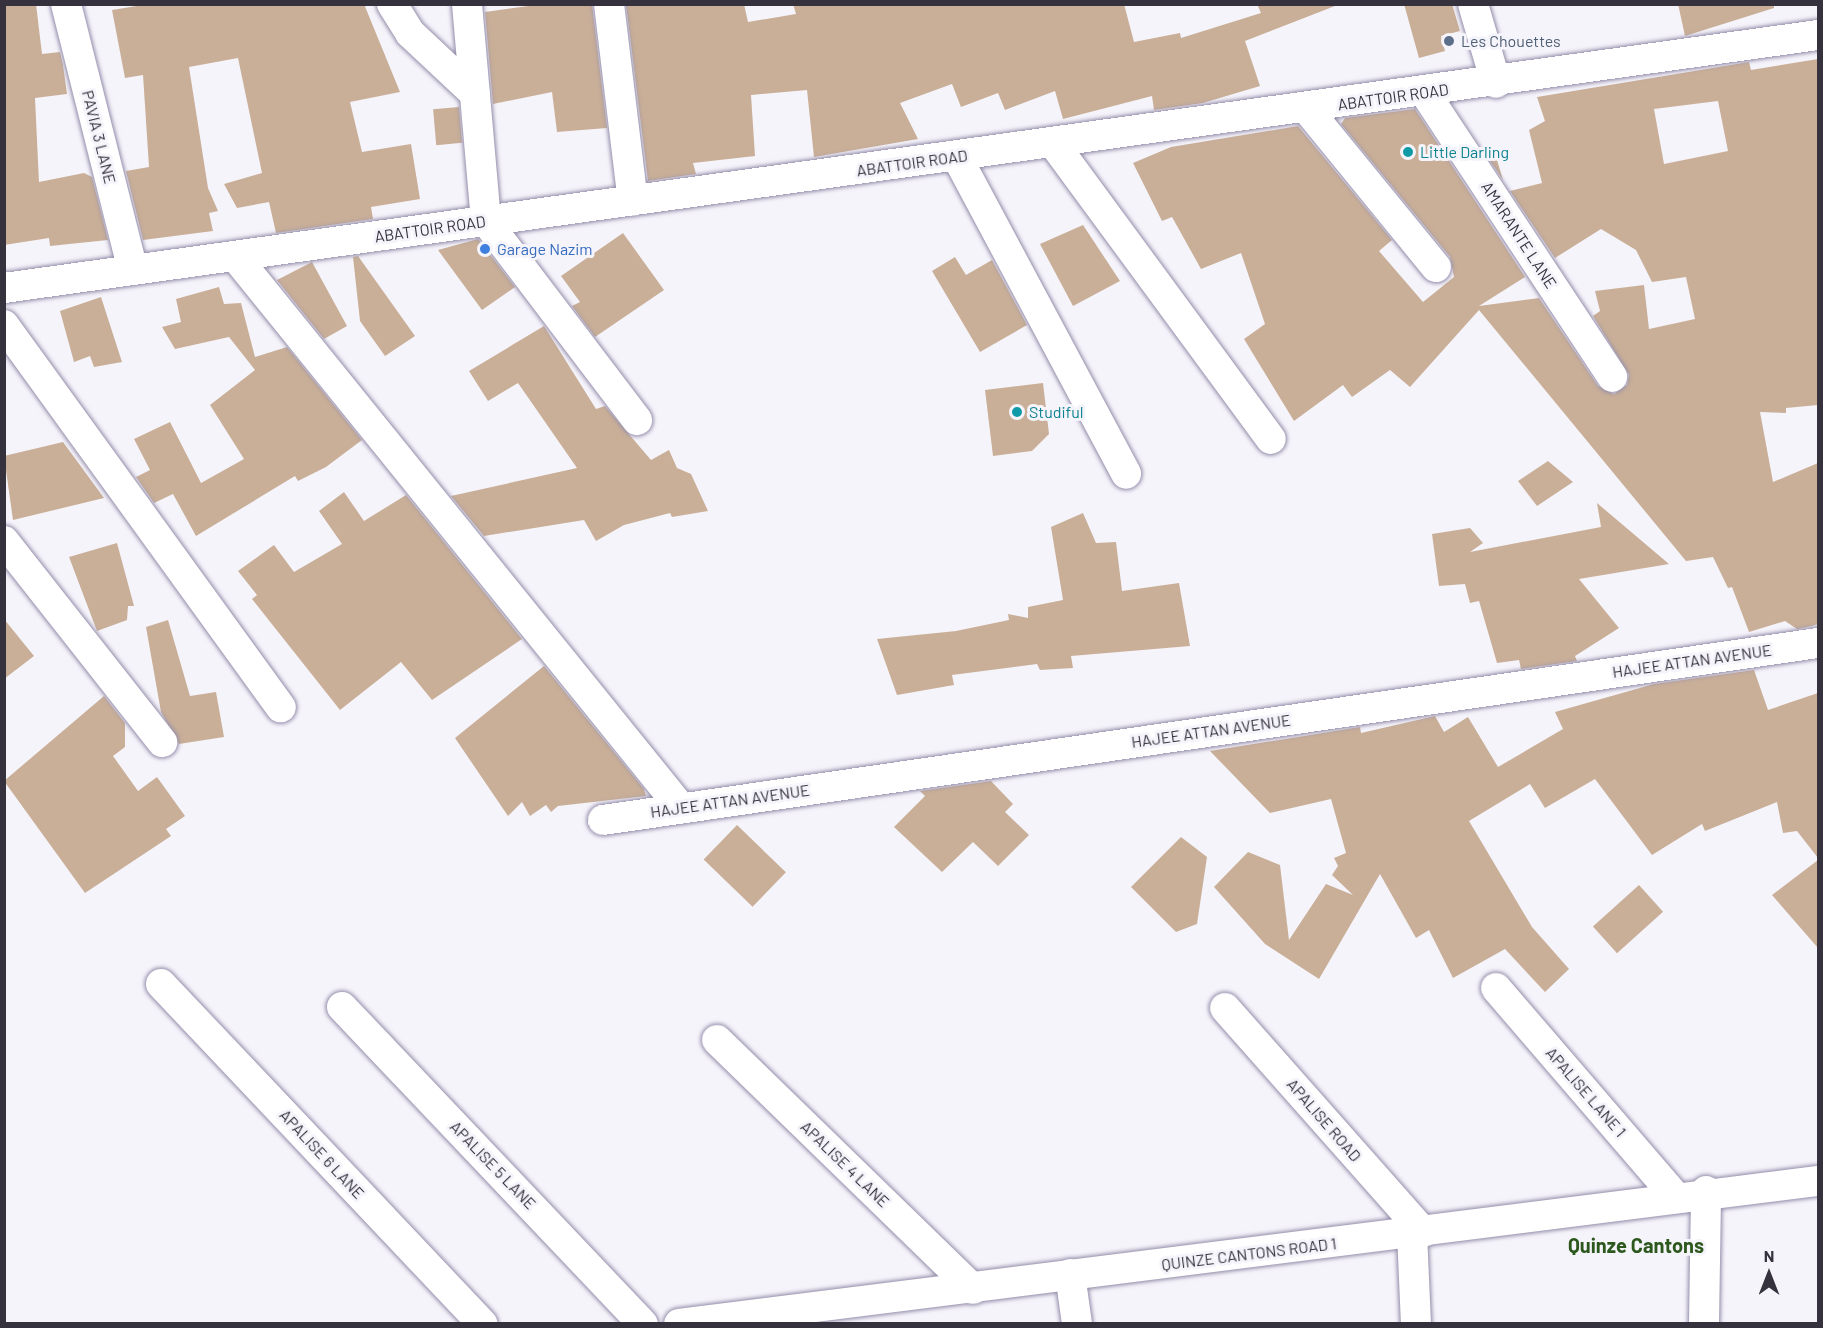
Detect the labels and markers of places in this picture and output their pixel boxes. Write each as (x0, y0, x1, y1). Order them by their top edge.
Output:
place label: Les Chouettes (1461, 31, 1561, 51)
marker: Les Chouettes (1442, 34, 1456, 48)
place label: Little Darling (1420, 142, 1509, 162)
marker: Little Darling (1401, 145, 1415, 159)
place label: Garage Nazim (497, 239, 593, 259)
marker: Garage Nazim (478, 242, 492, 256)
place label: Studiful (1029, 402, 1084, 422)
marker: Studiful (1010, 405, 1024, 419)

